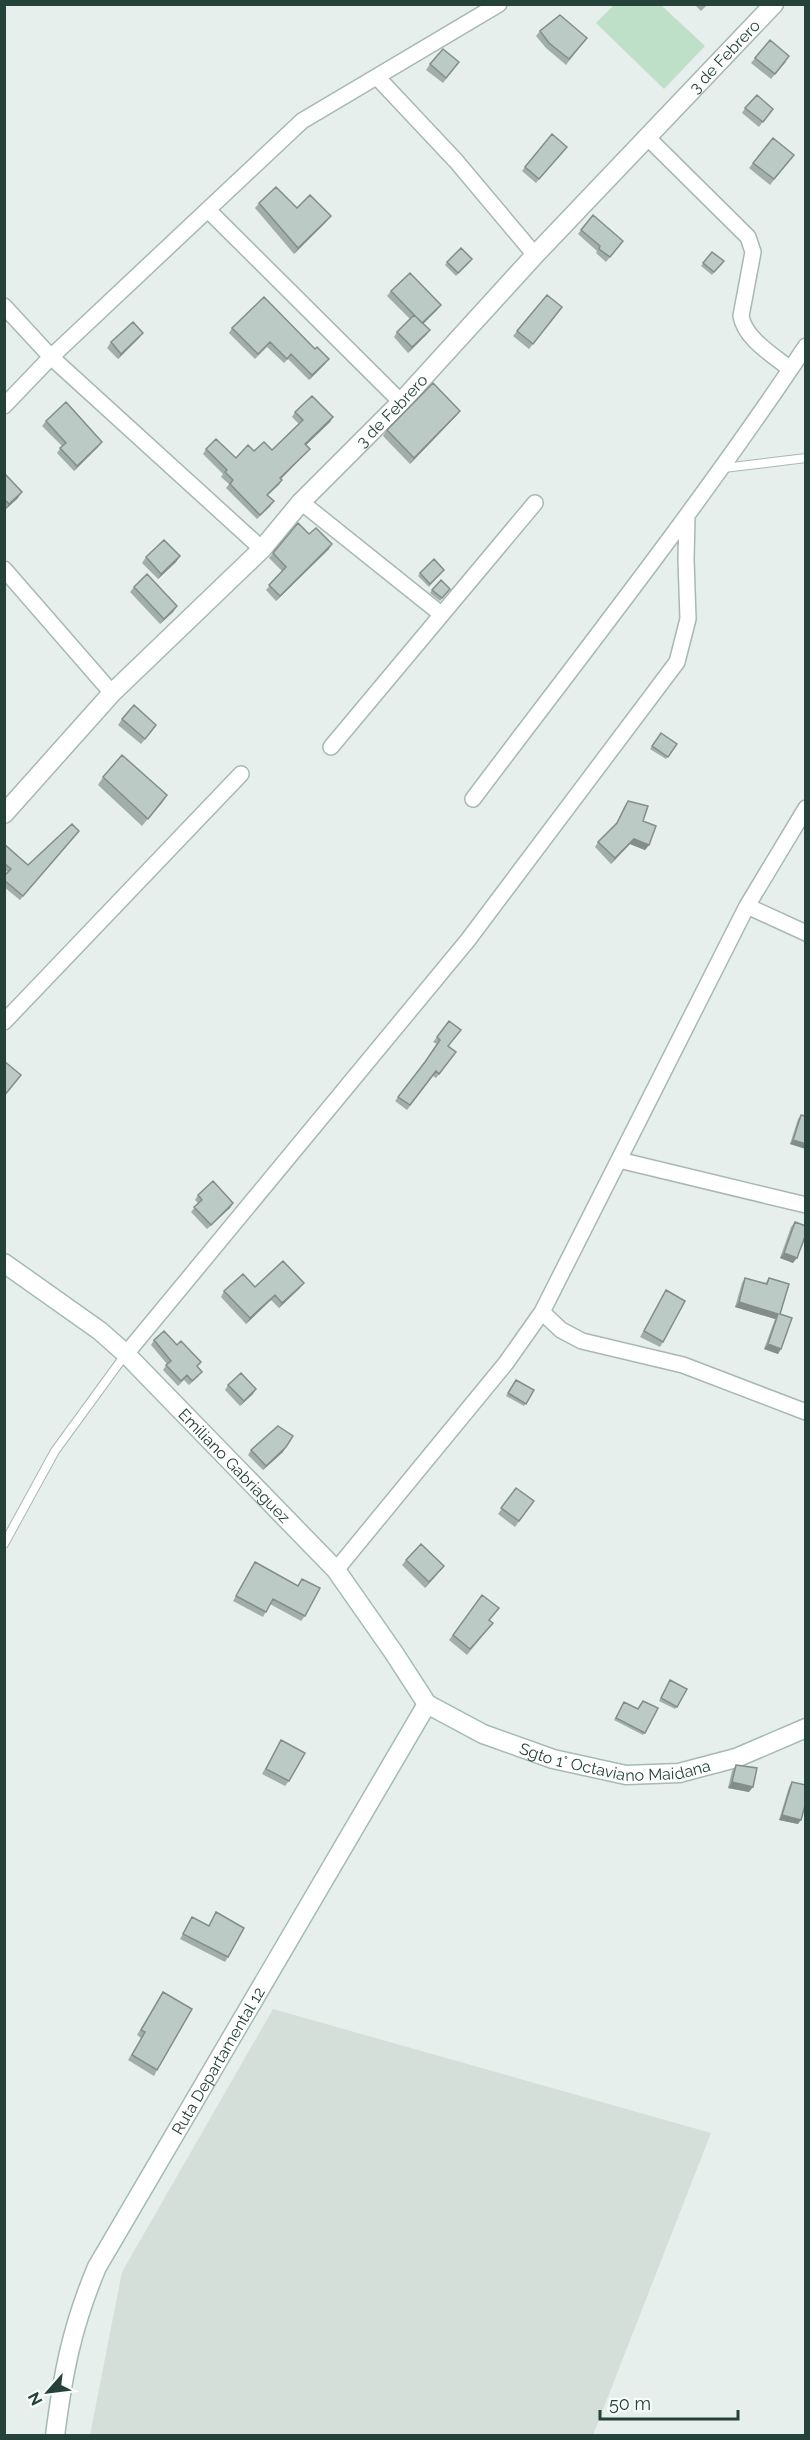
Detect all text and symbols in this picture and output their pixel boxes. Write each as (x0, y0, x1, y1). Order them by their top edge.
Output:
street label: 3 de Febrero (685, 16, 764, 97)
street label: 3 de Febrero (352, 370, 431, 451)
street label: Emiliano Gabriaguez (175, 1404, 294, 1527)
street label: Sgto 1° Octaviano Maidana (517, 1738, 712, 1785)
street label: Ruta Departamental 12 (167, 1983, 269, 2138)
north arrow (18, 2362, 78, 2422)
scale bar (600, 2383, 738, 2421)
text: N (24, 2389, 46, 2409)
text: 50 m (609, 2393, 651, 2414)

